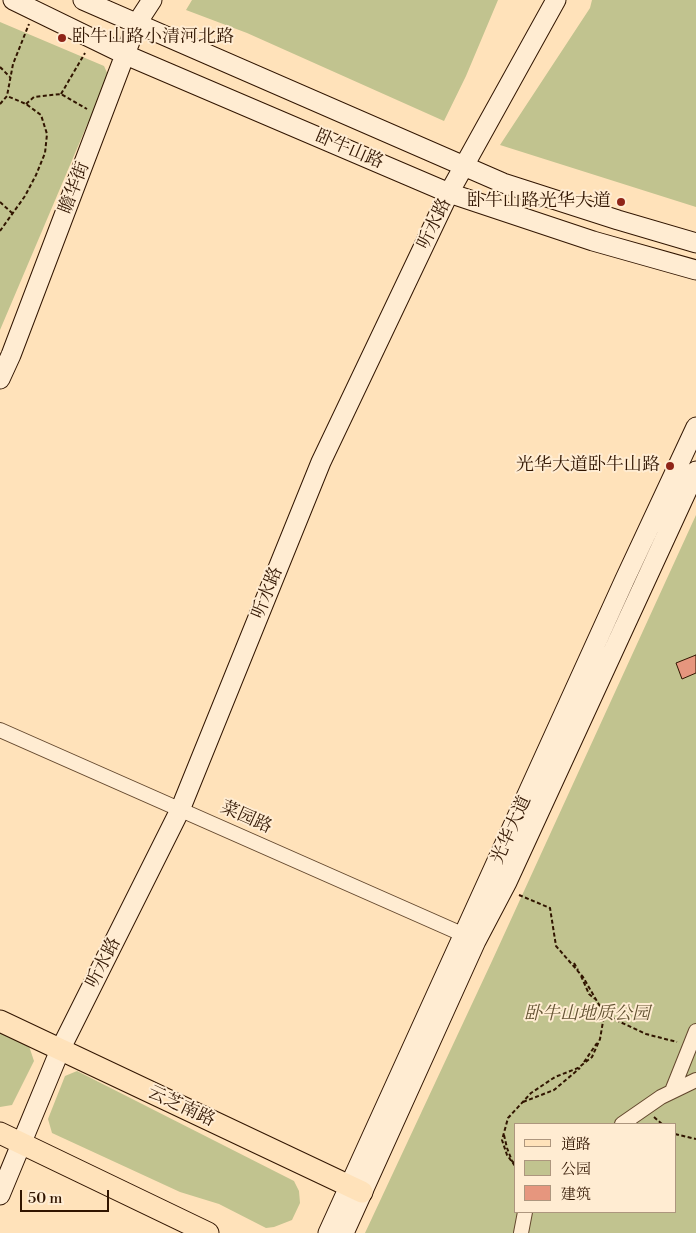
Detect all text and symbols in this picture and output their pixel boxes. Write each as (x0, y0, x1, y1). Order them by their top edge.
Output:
place label: 卧牛山路小清河北路 (72, 27, 234, 49)
marker: 卧牛山路小清河北路 (56, 32, 68, 44)
street label: 卧牛山路 (312, 126, 386, 174)
street label: 瞻华街 (55, 159, 95, 217)
place label: 卧牛山路光华大道 (467, 191, 611, 213)
street label: 听水路 (413, 195, 457, 253)
marker: 卧牛山路光华大道 (615, 196, 627, 208)
place label: 光华大道卧牛山路 (516, 455, 660, 477)
marker: 光华大道卧牛山路 (664, 460, 676, 472)
street label: 听水路 (248, 564, 288, 622)
street label: 光华大道 (487, 793, 537, 867)
street label: 菜园路 (217, 797, 275, 839)
street label: 听水路 (82, 934, 126, 992)
park label: 卧牛山地质公园 (524, 1004, 650, 1026)
street label: 云芝南路 (144, 1082, 218, 1132)
legend (514, 1123, 676, 1213)
text: 道路 (561, 1135, 591, 1154)
text: 公园 (561, 1160, 591, 1179)
scale bar (22, 1180, 111, 1212)
text: 建筑 (561, 1185, 591, 1204)
text: 50 m (28, 1189, 62, 1208)

